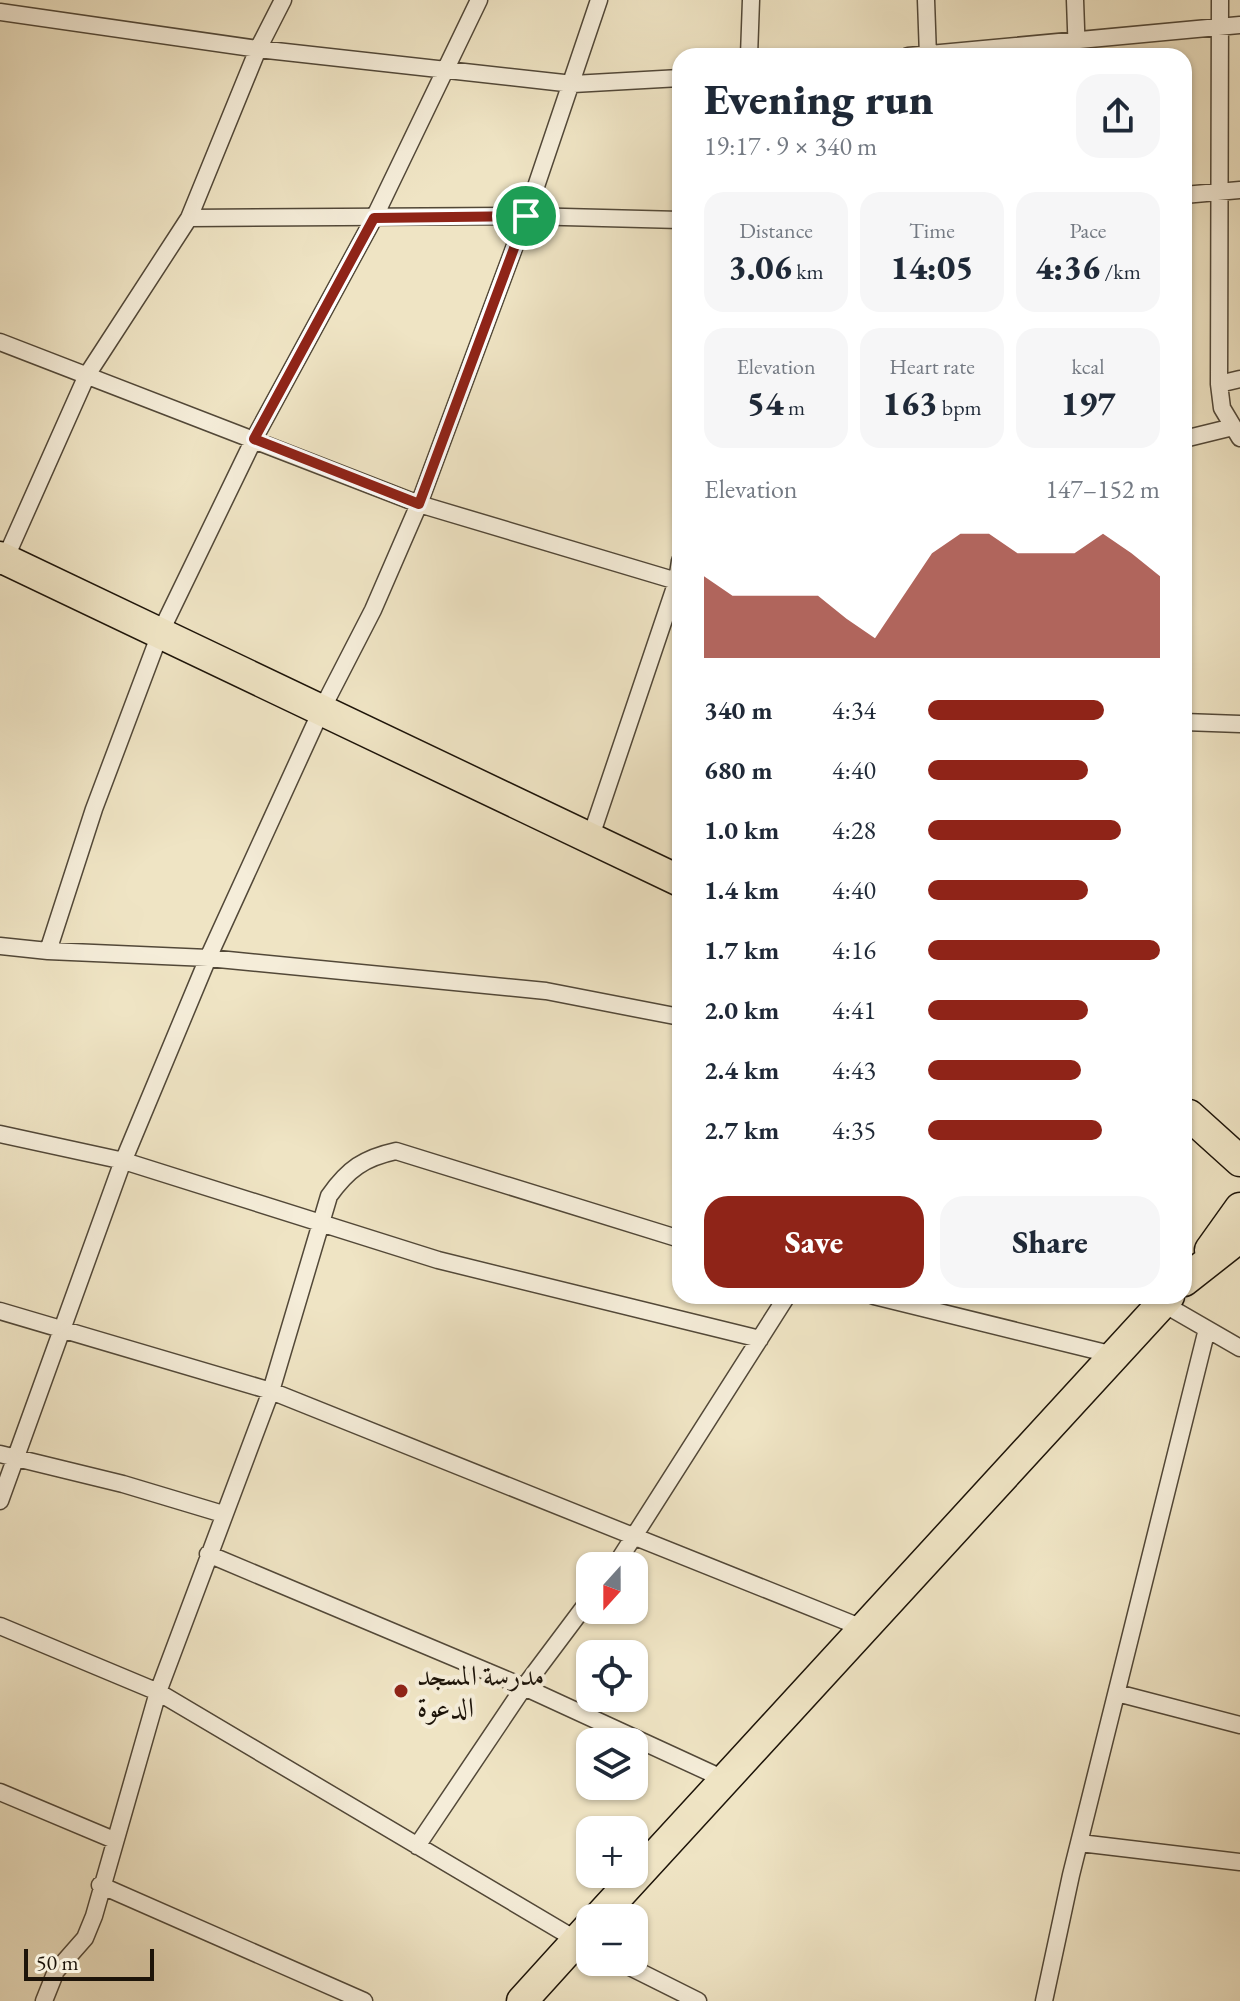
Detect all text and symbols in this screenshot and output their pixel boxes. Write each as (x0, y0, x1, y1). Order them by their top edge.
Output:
text: Evening run (704, 70, 934, 127)
button: share (1076, 74, 1160, 158)
text: 19:17 · 9 × 340 m (704, 129, 877, 163)
pin (492, 182, 560, 250)
icon: arrive (504, 194, 548, 238)
text: Distance (739, 216, 813, 245)
text: Time (909, 216, 955, 245)
text: Pace (1070, 216, 1106, 245)
text: 3.06 (728, 245, 792, 289)
text: 14:05 (890, 245, 974, 289)
text: 4:36 (1035, 245, 1100, 289)
text: km (792, 257, 824, 286)
text: /km (1100, 257, 1141, 286)
text: Elevation (736, 352, 816, 381)
text: Heart rate (889, 352, 975, 381)
text: kcal (1071, 352, 1105, 381)
text: 54 (747, 381, 784, 425)
text: 163 (882, 381, 937, 425)
text: 197 (1060, 381, 1116, 425)
text: m (784, 393, 805, 422)
text: bpm (937, 393, 982, 422)
text: Elevation (704, 472, 798, 506)
text: 147–152 m (1045, 472, 1160, 506)
text: 340 m (704, 693, 772, 727)
text: 4:34 (832, 693, 876, 727)
text: 680 m (704, 753, 772, 787)
text: 4:40 (832, 753, 876, 787)
text: 1.0 km (704, 813, 779, 847)
text: 4:28 (832, 813, 876, 847)
text: 1.4 km (704, 873, 779, 907)
text: 4:40 (832, 873, 876, 907)
text: 1.7 km (704, 933, 779, 967)
text: 4:16 (832, 933, 876, 967)
text: 2.0 km (704, 993, 779, 1027)
text: 4:41 (832, 993, 876, 1027)
text: 2.4 km (704, 1053, 779, 1087)
text: 4:43 (832, 1053, 876, 1087)
text: 2.7 km (704, 1113, 779, 1147)
text: 4:35 (832, 1113, 876, 1147)
button: Save (704, 1196, 924, 1288)
button: Share (940, 1196, 1160, 1288)
north arrow (576, 1552, 648, 1624)
map controls (576, 1552, 648, 1976)
button: locate (576, 1640, 648, 1712)
place label: مدرسة المسجد الدعوة (417, 1657, 544, 1725)
marker: مدرسة المسجد الدعوة (392, 1682, 410, 1700)
button: layers (576, 1728, 648, 1800)
button: + (576, 1816, 648, 1888)
button: − (576, 1904, 648, 1976)
scale bar (24, 1945, 154, 1981)
text: 50 m (36, 1948, 79, 1977)

